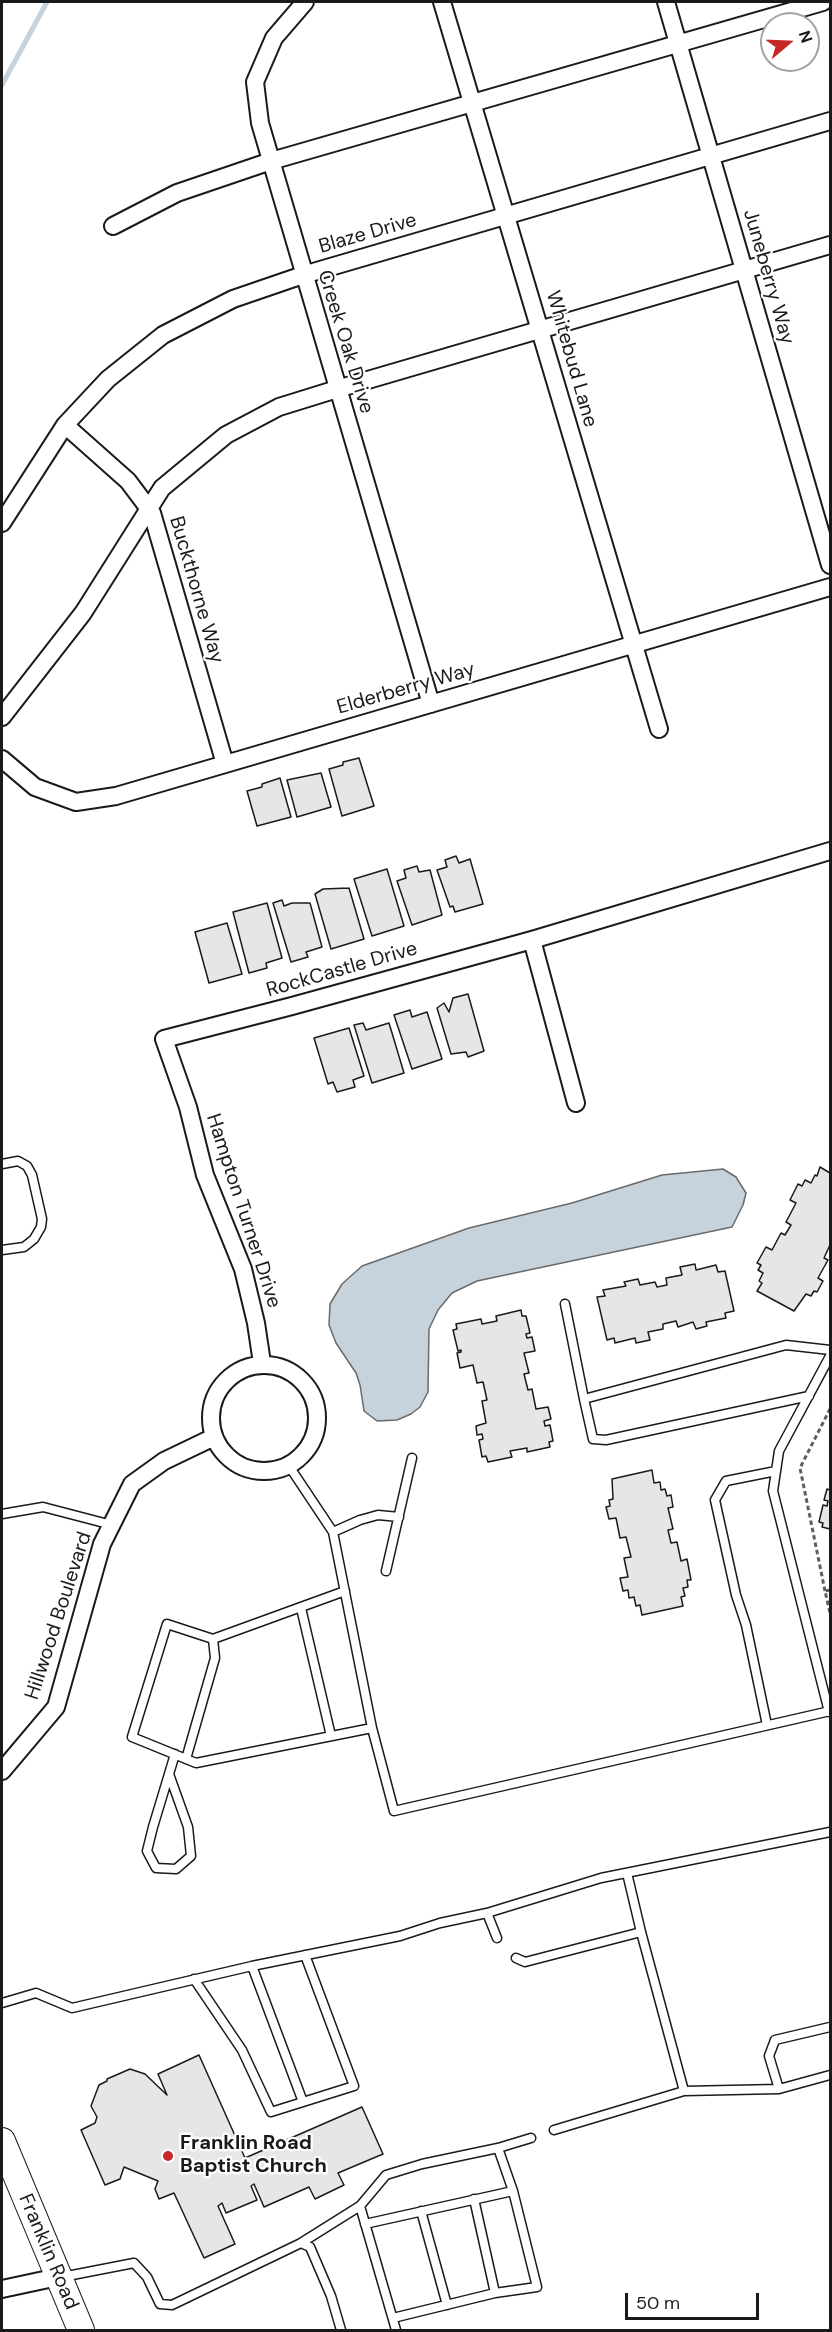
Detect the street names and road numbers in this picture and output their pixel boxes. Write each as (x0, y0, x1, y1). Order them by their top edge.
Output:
street label: Juneberry Way (737, 207, 799, 347)
street label: Blaze Drive (316, 209, 420, 259)
street label: Creek Oak Drive (312, 267, 378, 417)
street label: Whitebud Lane (540, 288, 602, 430)
street label: Buckthorne Way (164, 514, 228, 666)
street label: Elderberry Way (334, 658, 478, 720)
street label: RockCastle Drive (264, 937, 420, 1003)
street label: Hampton Turner Drive (200, 1111, 286, 1311)
street label: Hillwood Boulevard (21, 1529, 97, 1703)
street label: Franklin Road (13, 2191, 83, 2313)

